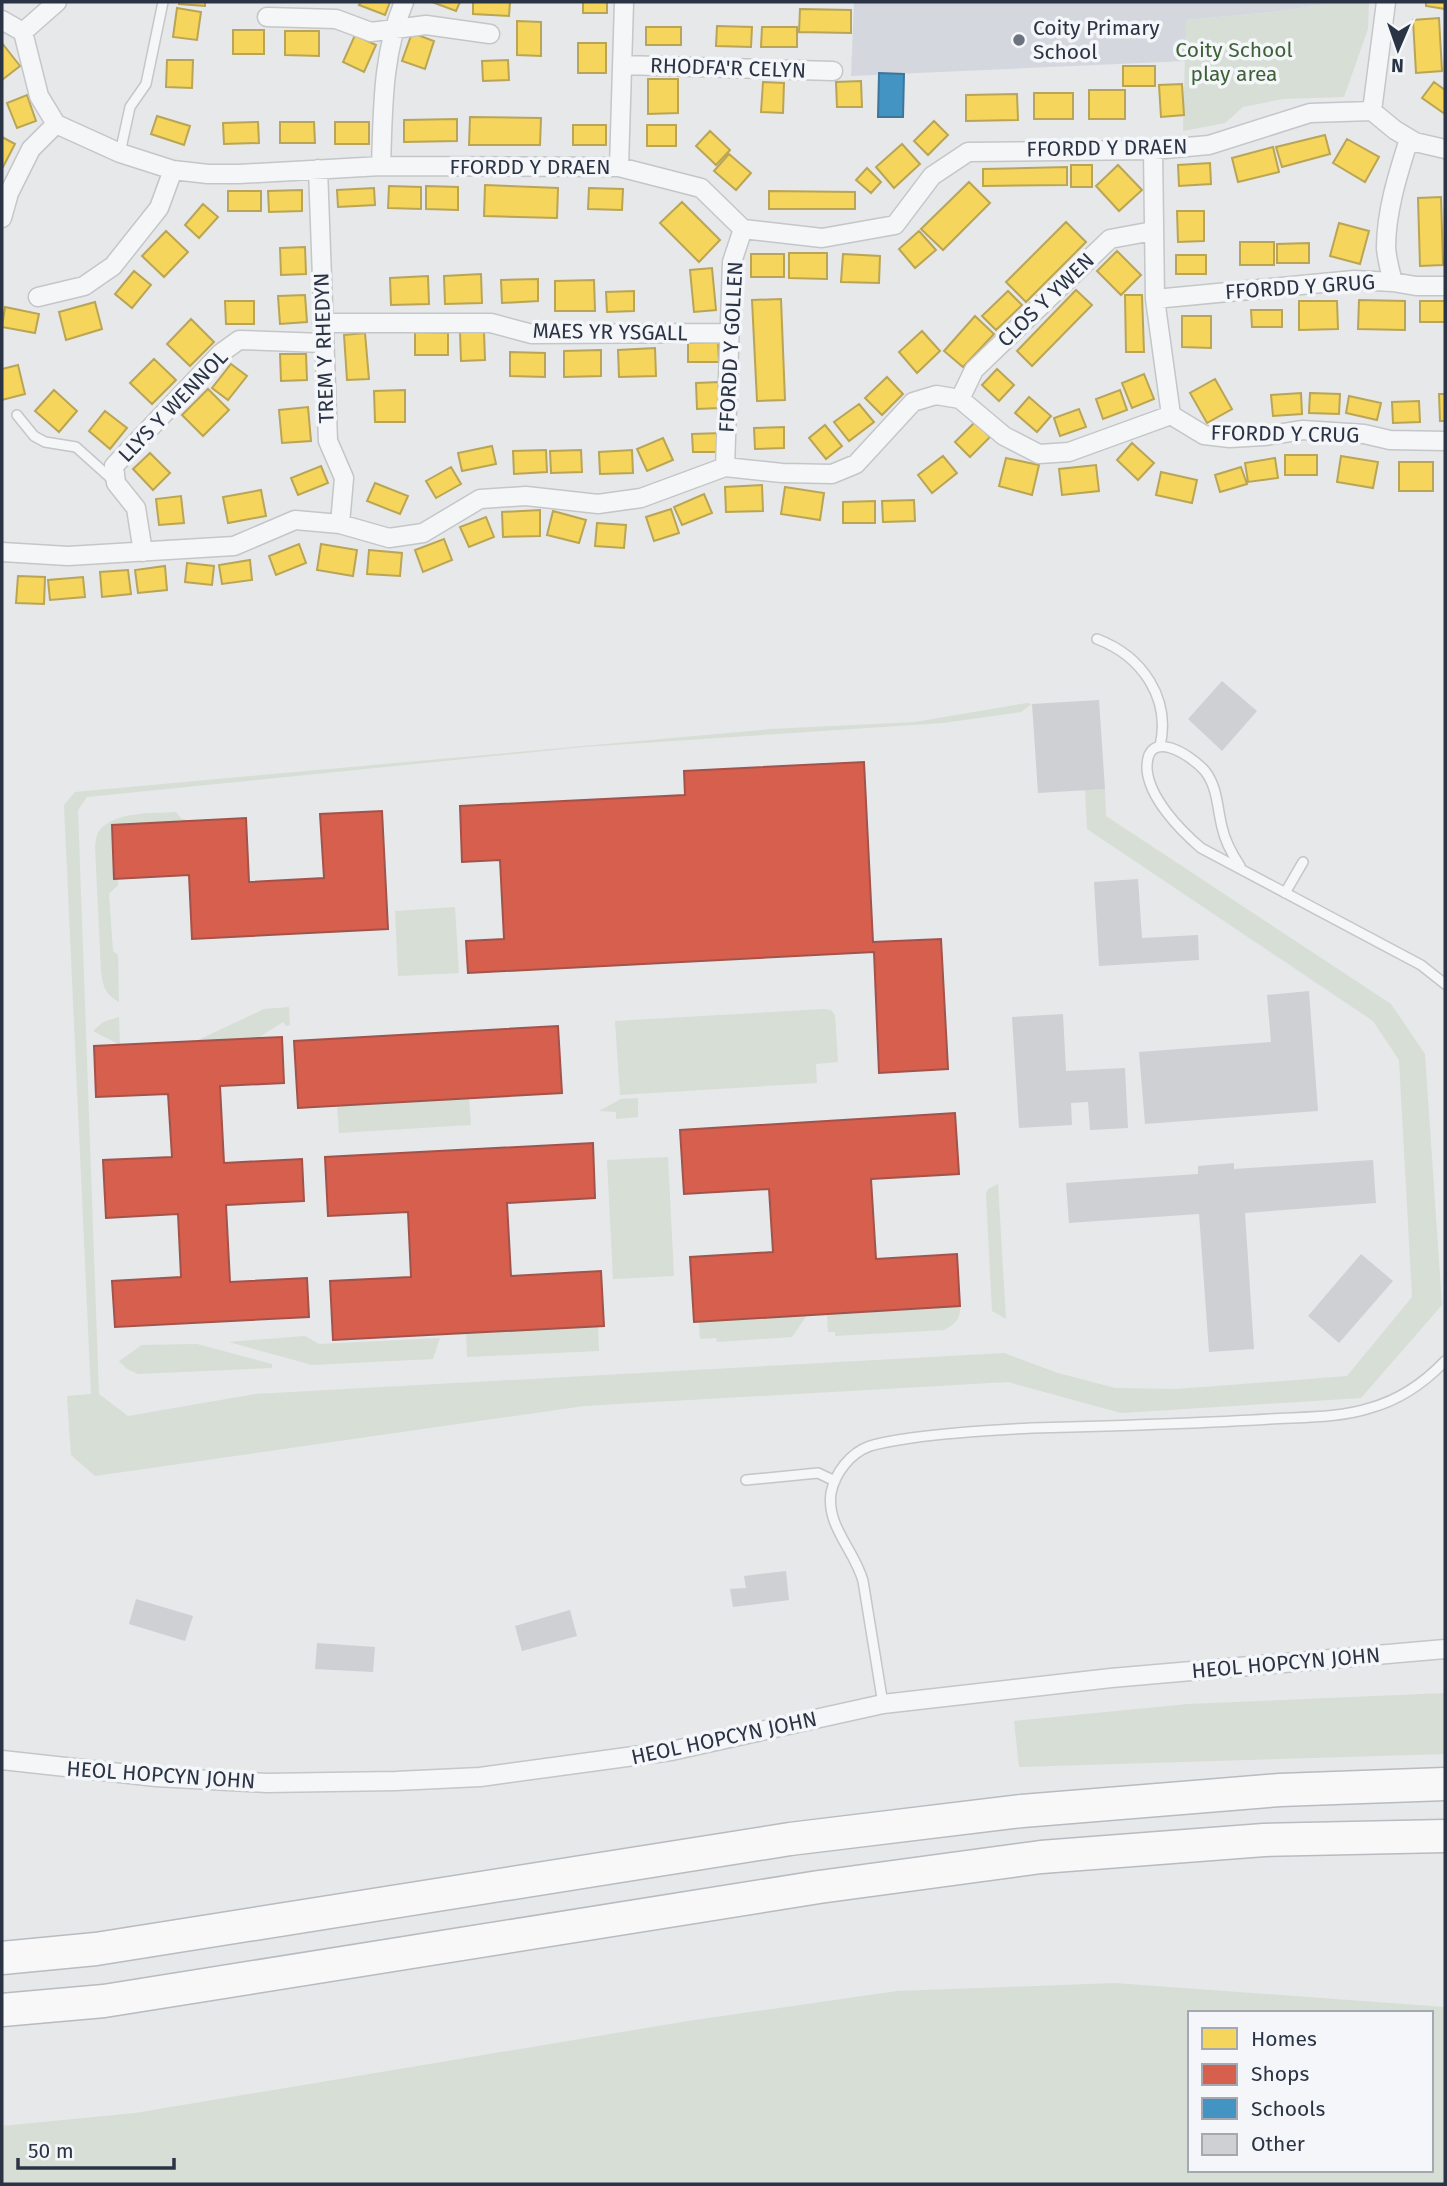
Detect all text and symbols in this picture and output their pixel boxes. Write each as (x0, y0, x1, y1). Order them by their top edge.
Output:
north arrow (1363, 14, 1433, 84)
place label: Coity Primary School (1033, 15, 1160, 65)
marker: Coity Primary School (1011, 32, 1027, 48)
park label: Coity School play area (1175, 37, 1293, 87)
street label: RHODFA'R CELYN (650, 52, 806, 84)
text: N (1391, 54, 1404, 77)
street label: FFORDD Y DRAEN (1026, 134, 1188, 162)
street label: FFORDD Y DRAEN (449, 154, 611, 180)
street label: CLOS Y YWEN (992, 247, 1100, 353)
street label: FFORDD Y GOLLEN (714, 261, 748, 433)
street label: FFORDD Y GRUG (1224, 269, 1376, 305)
street label: TREM Y RHEDYN (308, 272, 340, 424)
street label: MAES YR YSGALL (532, 318, 688, 346)
street label: LLYS Y WENNOL (113, 344, 234, 468)
street label: FFORDD Y CRUG (1210, 420, 1360, 448)
street label: HEOL HOPCYN JOHN (1191, 1642, 1381, 1684)
street label: HEOL HOPCYN JOHN (629, 1706, 819, 1770)
street label: HEOL HOPCYN JOHN (66, 1755, 256, 1795)
legend (1188, 2011, 1433, 2172)
text: Homes (1251, 2026, 1317, 2052)
text: Shops (1251, 2061, 1309, 2087)
text: Schools (1251, 2096, 1325, 2122)
scale bar (18, 2126, 173, 2170)
text: Other (1251, 2131, 1305, 2157)
text: 50 m (28, 2138, 74, 2164)

